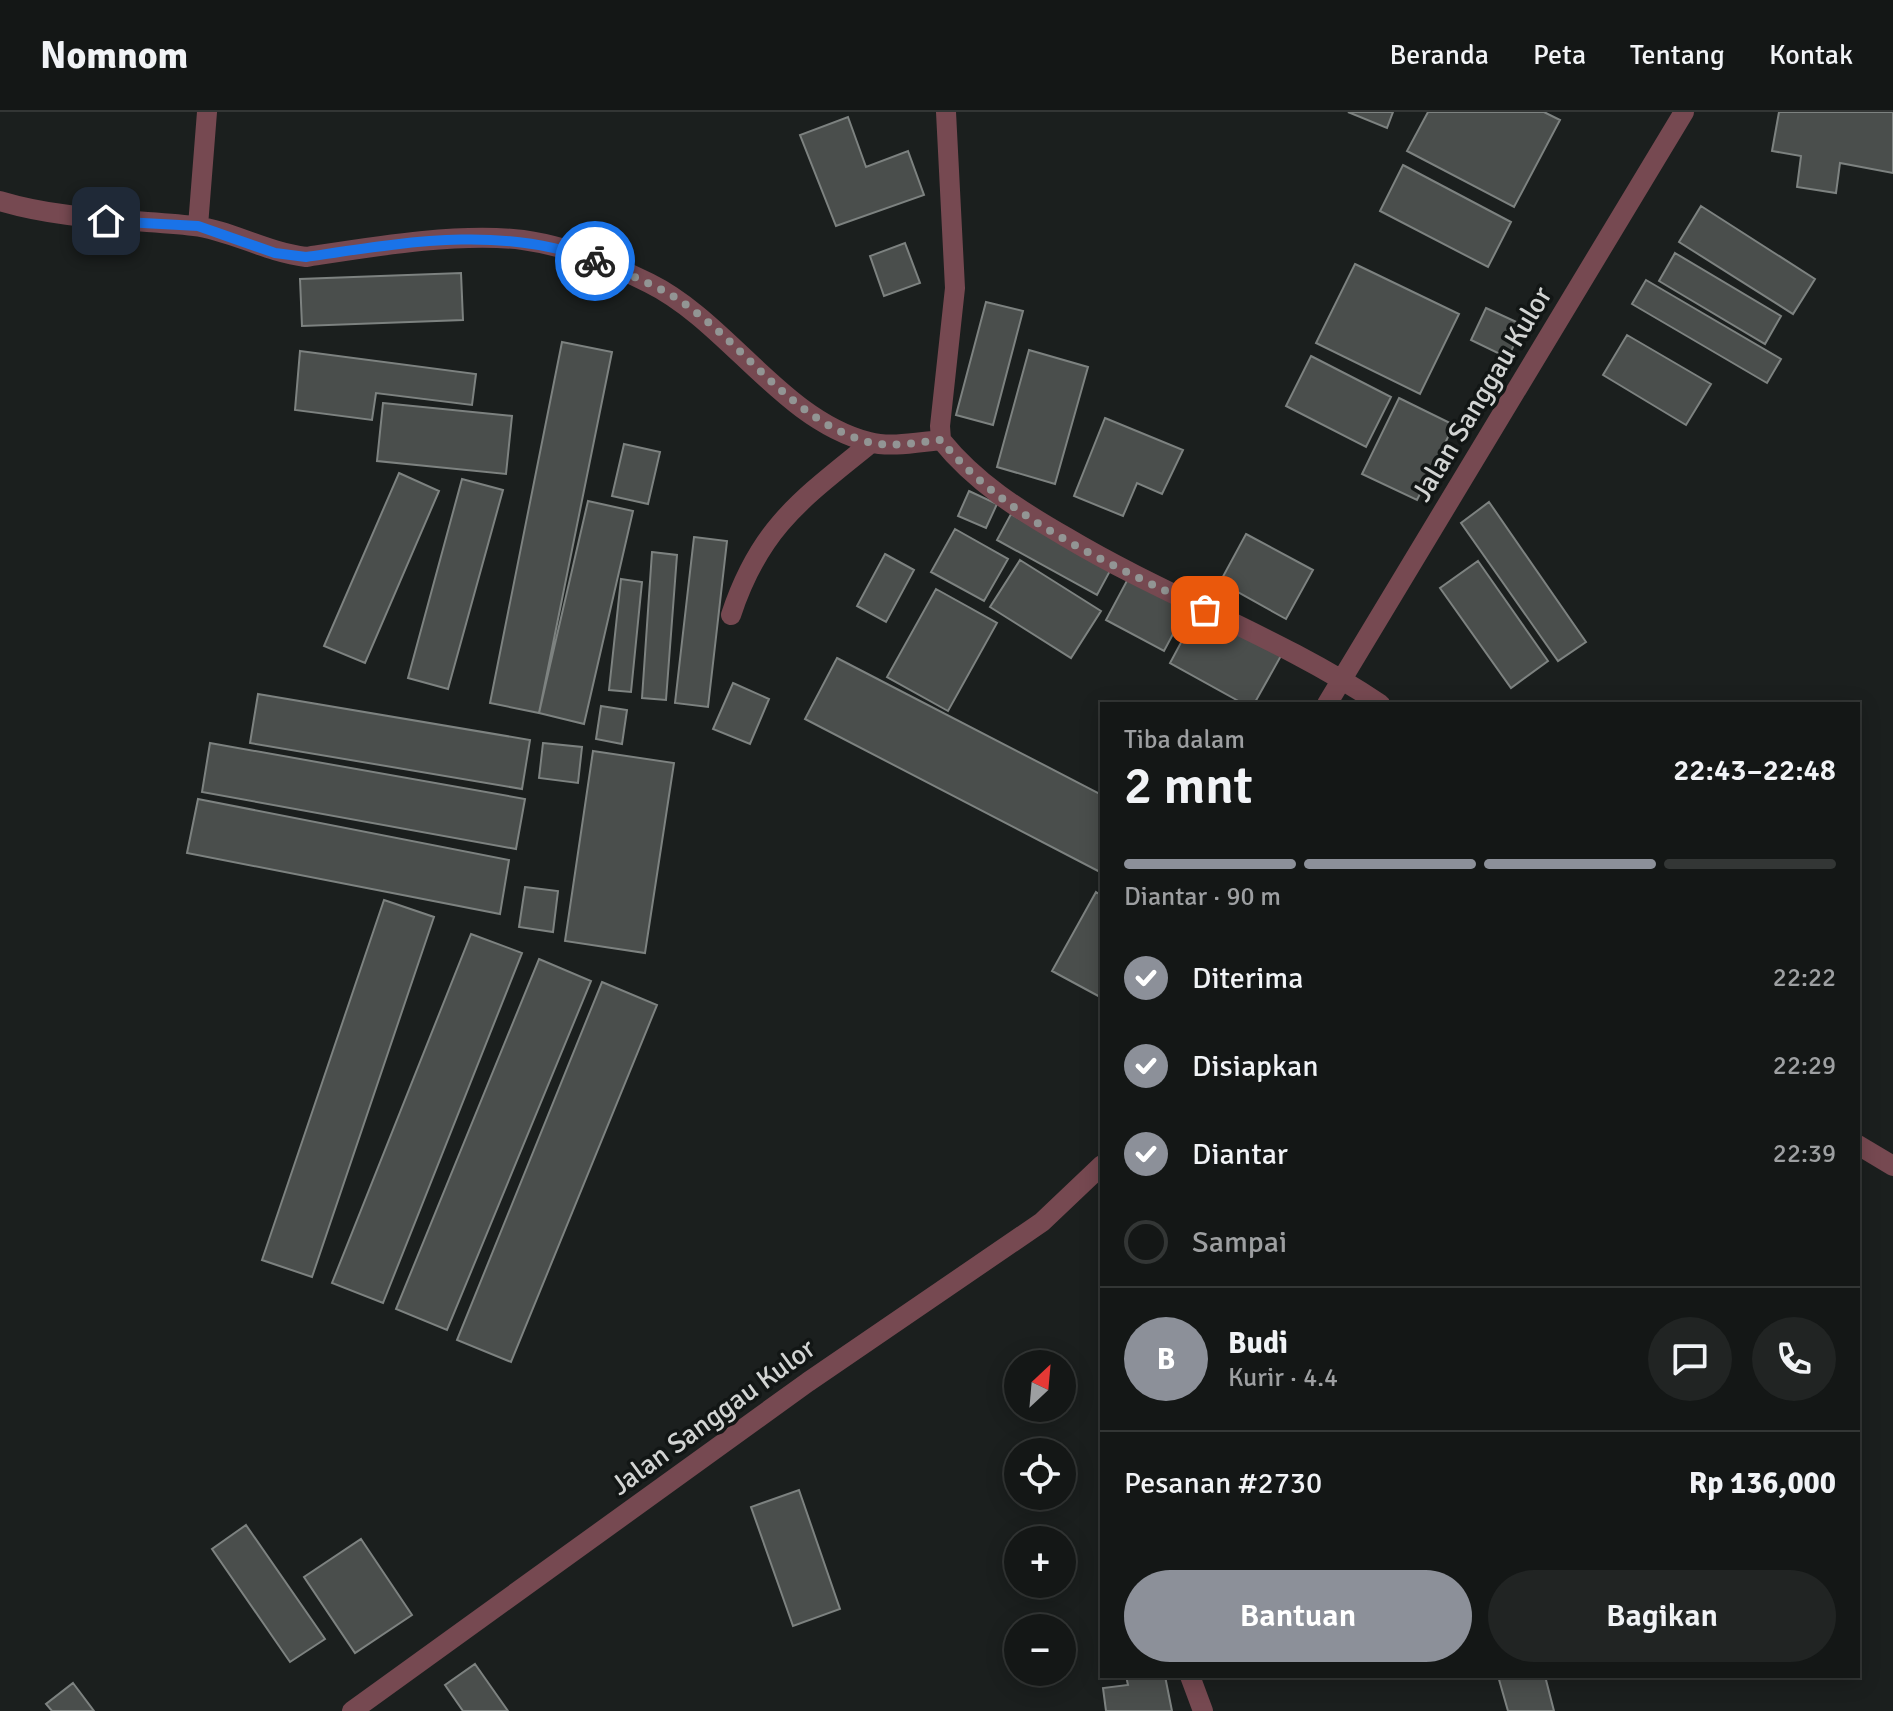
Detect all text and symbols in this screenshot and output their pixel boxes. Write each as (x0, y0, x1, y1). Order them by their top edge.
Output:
text: Nomnom (40, 32, 188, 79)
text: Beranda (1389, 38, 1489, 72)
text: Peta (1533, 38, 1586, 72)
text: Tentang (1630, 38, 1725, 72)
text: Kontak (1769, 38, 1853, 72)
pin (72, 187, 140, 255)
icon: home (84, 199, 128, 243)
courier (555, 221, 635, 301)
icon: bike (573, 239, 617, 283)
street label: Jalan Sanggau Kulor (1404, 280, 1560, 508)
pin (1171, 576, 1239, 644)
icon: bag (1183, 588, 1227, 632)
text: Tiba dalam (1124, 724, 1245, 756)
text: 22:43–22:48 (1673, 752, 1836, 789)
text: 2 mnt (1124, 754, 1253, 818)
text: Diantar · 90 m (1124, 881, 1281, 913)
icon: check (1124, 956, 1168, 1000)
text: Diterima (1192, 960, 1303, 997)
text: 22:22 (1773, 962, 1836, 994)
icon: check (1124, 1044, 1168, 1088)
text: Disiapkan (1192, 1048, 1319, 1085)
text: 22:29 (1773, 1050, 1836, 1082)
icon: check (1124, 1132, 1168, 1176)
text: Diantar (1192, 1136, 1288, 1173)
text: 22:39 (1773, 1138, 1836, 1170)
text: Sampai (1192, 1224, 1287, 1261)
button: chat (1648, 1317, 1732, 1401)
button: phone (1752, 1317, 1836, 1401)
text: Budi (1228, 1325, 1288, 1362)
street label: Jalan Sanggau Kulor (604, 1331, 822, 1503)
text: B (1157, 1341, 1175, 1378)
north arrow (1004, 1350, 1076, 1422)
map controls (1004, 1350, 1076, 1686)
text: Kurir · 4.4 (1228, 1362, 1338, 1394)
button: locate (1004, 1438, 1076, 1510)
text: Pesanan #2730 (1124, 1465, 1322, 1502)
text: Rp 136,000 (1689, 1465, 1836, 1502)
button: + (1004, 1526, 1076, 1598)
button: Bantuan (1124, 1570, 1472, 1662)
button: Bagikan (1488, 1570, 1836, 1662)
button: − (1004, 1614, 1076, 1686)

